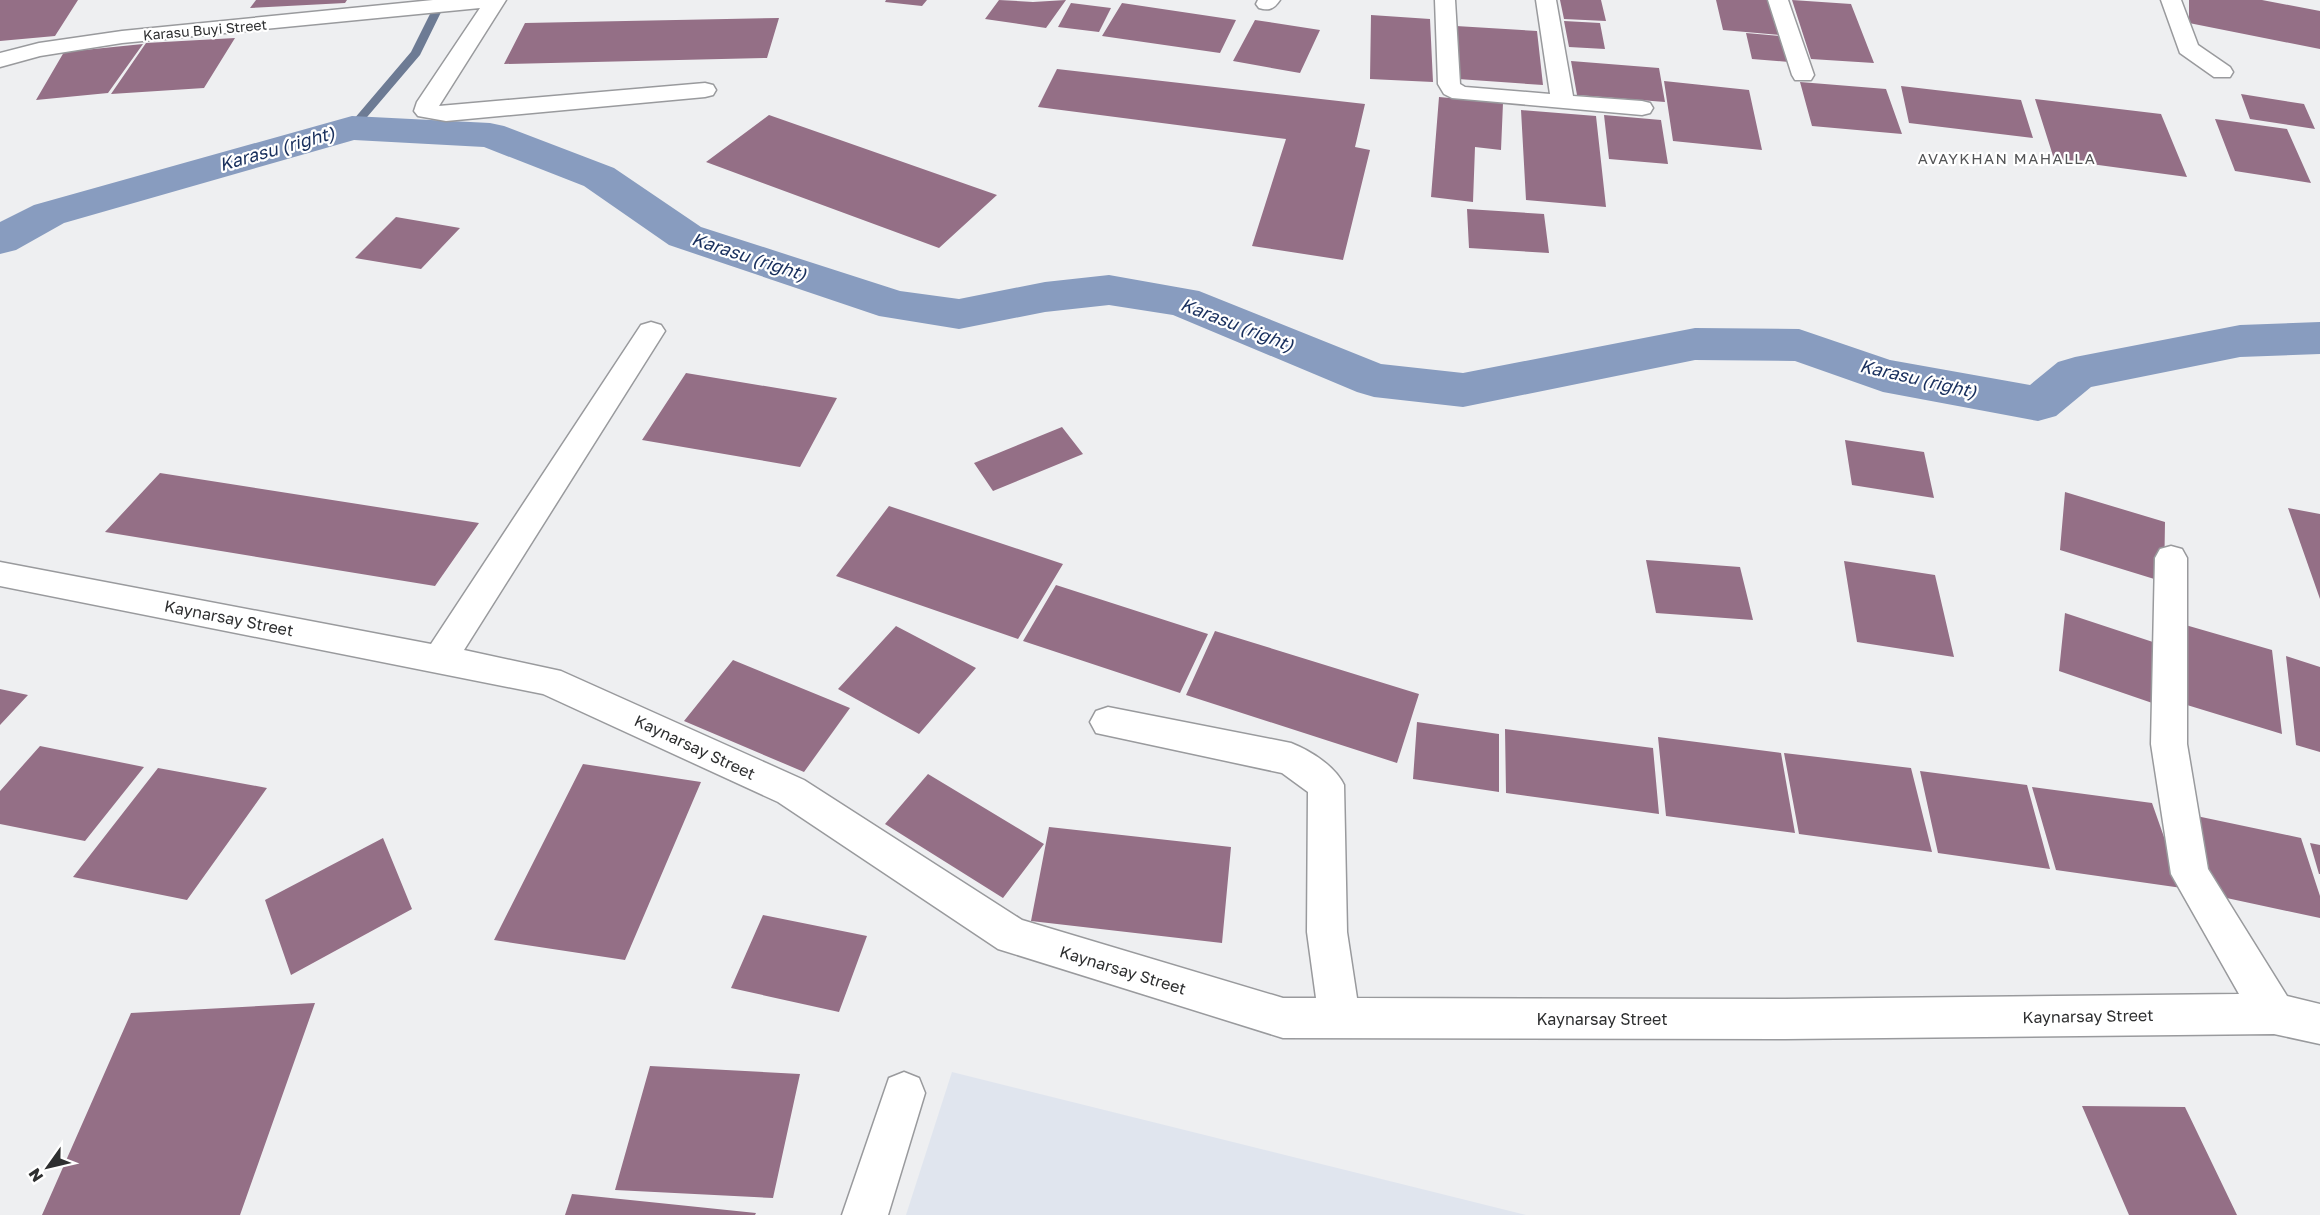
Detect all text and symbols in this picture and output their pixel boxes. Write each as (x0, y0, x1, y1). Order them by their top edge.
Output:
street label: Karasu Buyi Street (142, 16, 268, 43)
water label: Karasu (right) (216, 121, 337, 175)
district label: AVAYKHAN MAHALLA (1918, 149, 2096, 167)
water label: Karasu (right) (689, 227, 809, 285)
water label: Karasu (right) (1178, 292, 1297, 356)
water label: Karasu (right) (1858, 354, 1979, 402)
street label: Kaynarsay Street (163, 596, 295, 640)
street label: Kaynarsay Street (631, 710, 759, 784)
street label: Kaynarsay Street (1057, 941, 1189, 999)
street label: Kaynarsay Street (2022, 1005, 2154, 1027)
street label: Kaynarsay Street (1536, 1009, 1668, 1029)
north arrow (18, 1137, 78, 1197)
text: N (24, 1165, 47, 1186)

